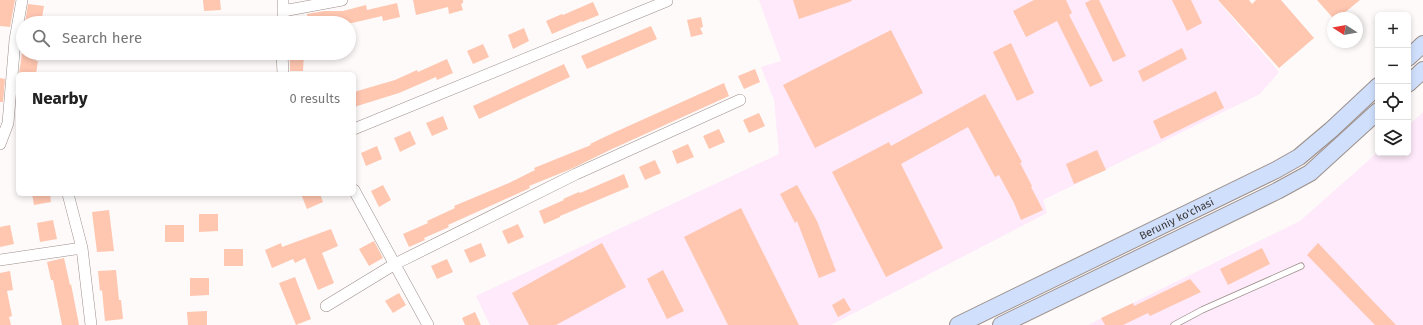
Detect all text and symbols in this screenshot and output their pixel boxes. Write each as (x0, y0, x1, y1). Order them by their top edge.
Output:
north arrow (1327, 12, 1363, 48)
map controls (1375, 12, 1411, 156)
button: + (1375, 12, 1411, 48)
search box (16, 16, 356, 60)
icon: search (30, 27, 52, 49)
text: Search here (62, 29, 142, 47)
button: − (1375, 48, 1411, 84)
button: locate (1375, 84, 1411, 120)
text: Nearby (32, 88, 87, 109)
text: 0 results (289, 91, 340, 106)
button: layers (1375, 120, 1411, 156)
street label: Beruniy ko'chasi (1137, 195, 1216, 242)

